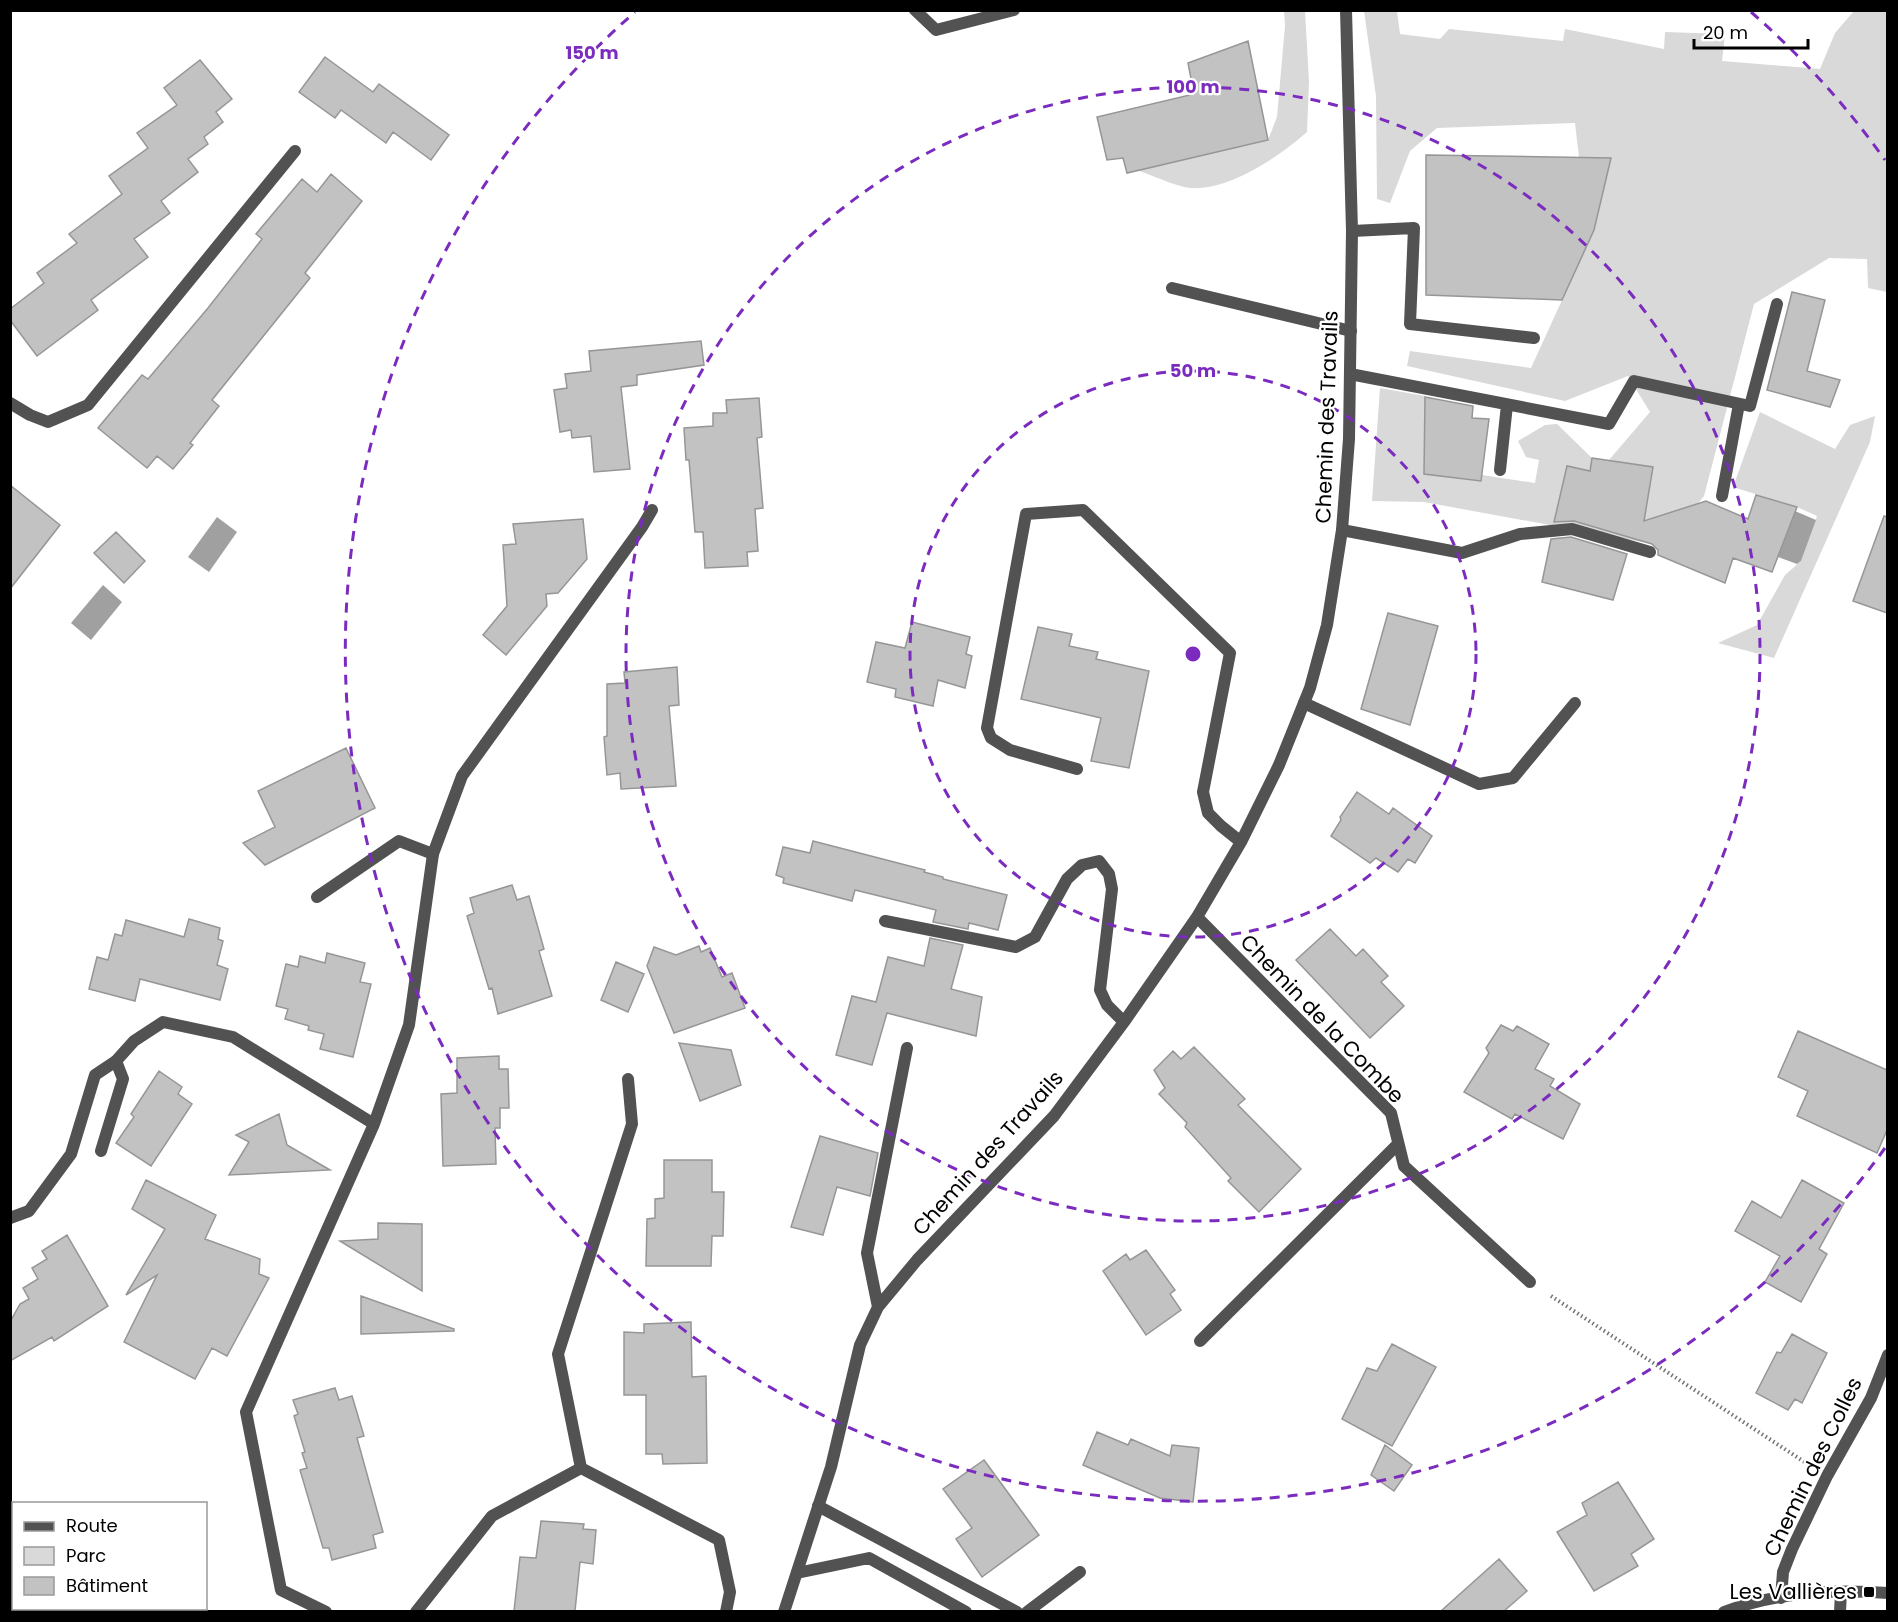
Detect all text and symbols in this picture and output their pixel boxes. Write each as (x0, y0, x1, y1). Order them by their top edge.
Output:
scale bar (1694, 12, 1808, 50)
text: 20 m (1703, 20, 1748, 45)
text: 150 m (565, 40, 619, 65)
text: 100 m (1166, 74, 1220, 99)
street label: Chemin des Travails (1308, 310, 1345, 524)
text: 50 m (1170, 358, 1216, 383)
centre of rings (1183, 644, 1203, 664)
street label: Chemin de la Combe (1234, 928, 1411, 1110)
street label: Chemin des Travails (906, 1064, 1070, 1242)
street label: Chemin des Colles (1756, 1372, 1869, 1561)
legend (12, 1502, 207, 1610)
text: Route (66, 1513, 118, 1538)
text: Parc (66, 1543, 106, 1568)
text: Bâtiment (66, 1573, 148, 1598)
place label: Les Vallières (1730, 1577, 1857, 1606)
marker: Les Vallières (1862, 1585, 1876, 1599)

